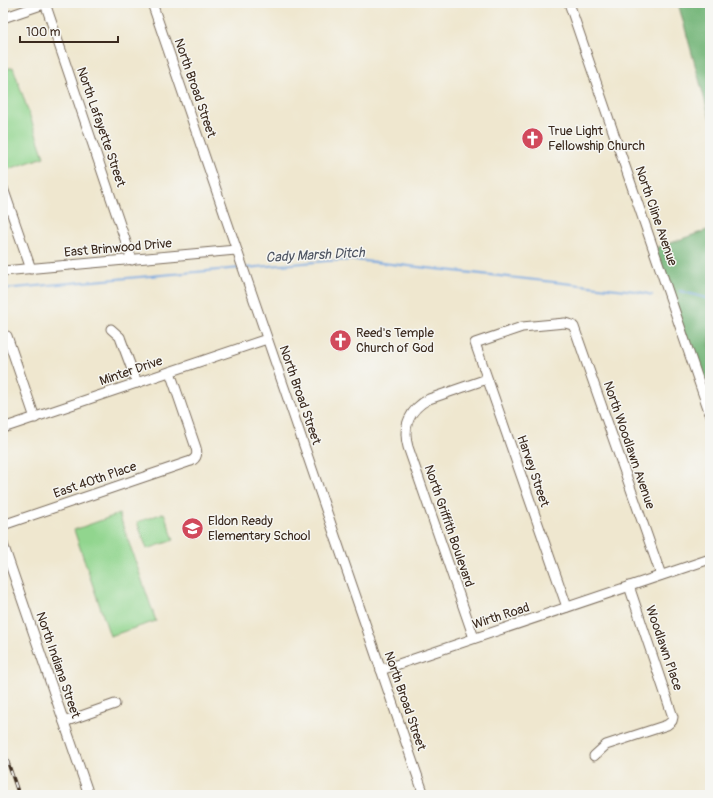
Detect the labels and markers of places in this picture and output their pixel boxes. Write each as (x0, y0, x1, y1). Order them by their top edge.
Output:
place label: True Light Fellowship Church (548, 123, 645, 154)
church icon: True Light Fellowship Church (520, 125, 546, 151)
place label: Reed's Temple Church of God (356, 325, 434, 356)
church icon: Reed's Temple Church of God (328, 327, 354, 353)
place label: Eldon Ready Elementary School (208, 513, 311, 544)
school or university icon: Eldon Ready Elementary School (180, 515, 206, 541)

